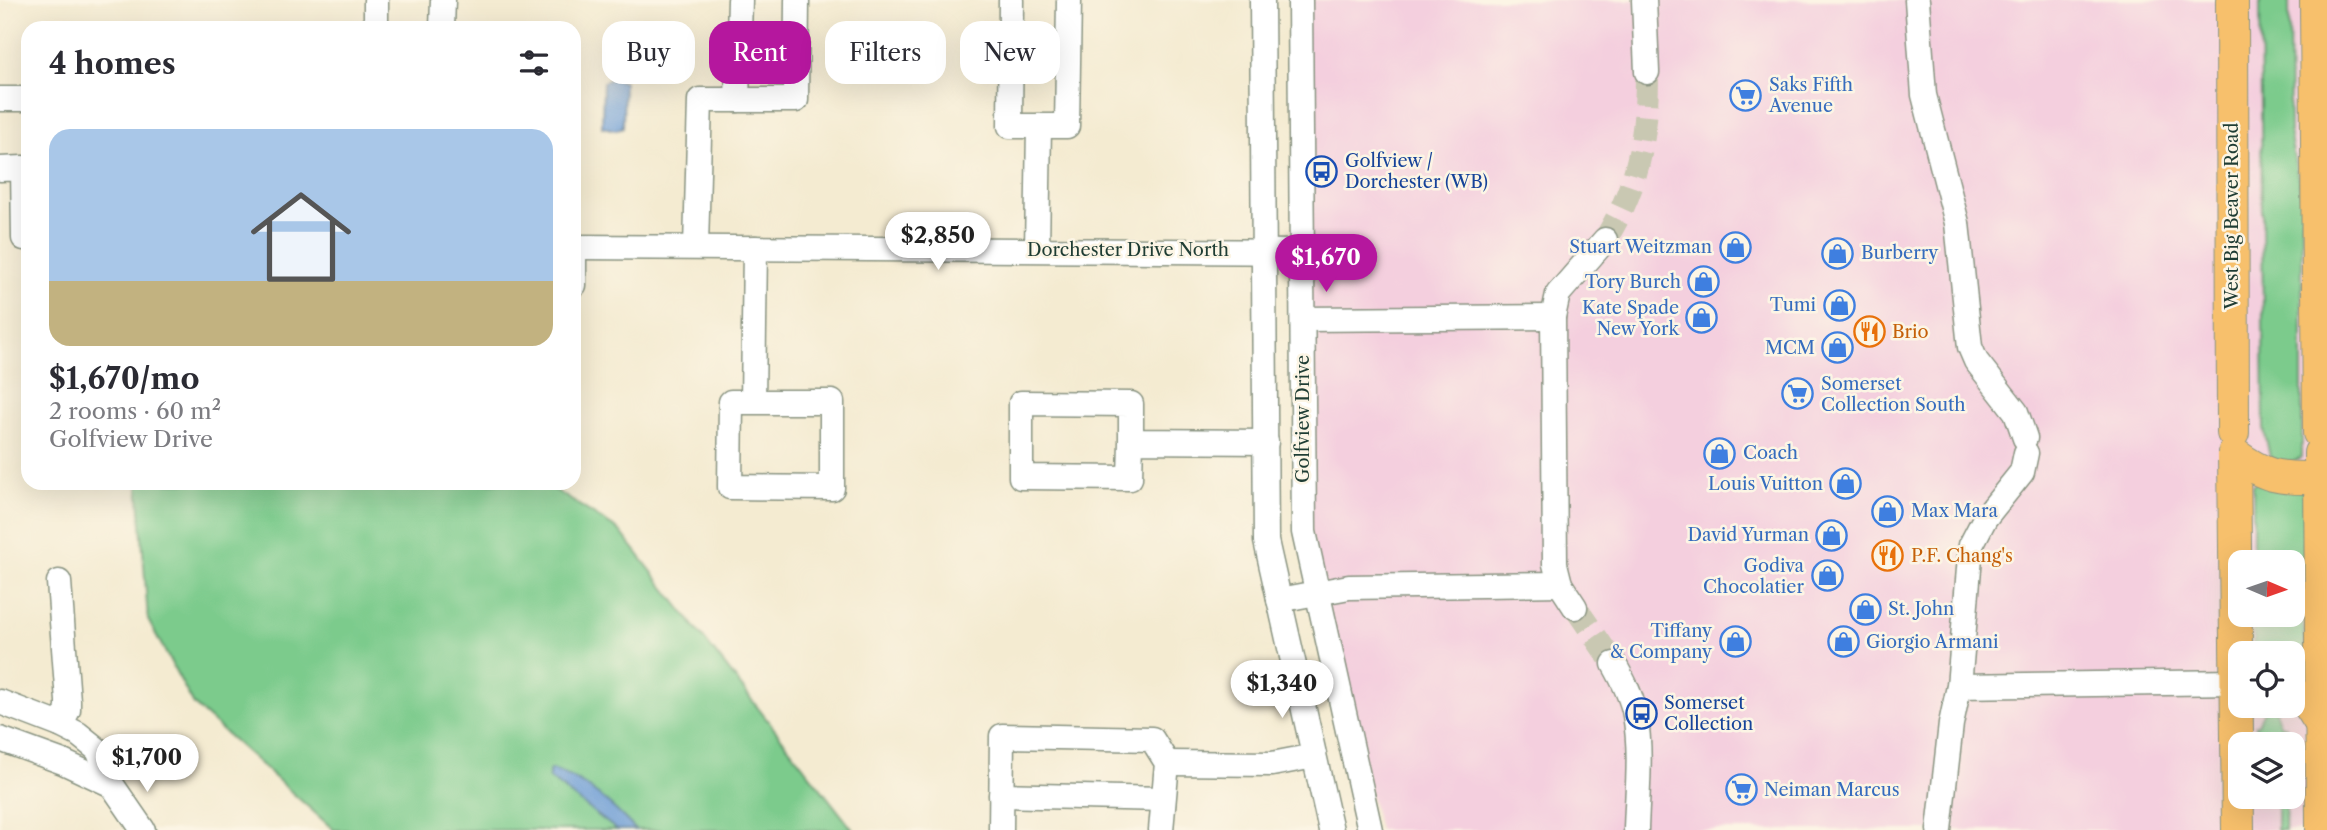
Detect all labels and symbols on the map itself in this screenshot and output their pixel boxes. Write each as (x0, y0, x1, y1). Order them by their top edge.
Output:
place label: Saks Fifth Avenue (1768, 74, 1853, 117)
supermarket icon: Saks Fifth Avenue (1729, 78, 1763, 112)
street label: West Big Beaver Road (2221, 122, 2243, 310)
place label: Golfview / Dorchester (WB) (1345, 150, 1488, 193)
bus stop icon: Golfview / Dorchester (WB) (1305, 154, 1339, 188)
pin: $2,850 (881, 212, 995, 272)
shop icon: Stuart Weitzman (1718, 230, 1752, 264)
pin: $1,670 (1269, 234, 1383, 294)
place label: Stuart Weitzman (1569, 236, 1712, 258)
shop icon: Burberry (1821, 236, 1855, 270)
street label: Dorchester Drive North (1027, 239, 1229, 261)
place label: Burberry (1861, 242, 1939, 264)
shop icon: Tory Burch (1687, 265, 1721, 299)
place label: Tory Burch (1585, 271, 1681, 293)
shop icon: Tumi (1822, 288, 1856, 322)
place label: Tumi (1770, 294, 1817, 316)
place label: Kate Spade New York (1582, 297, 1681, 340)
shop icon: Kate Spade New York (1685, 301, 1719, 335)
restaurant icon: Brio (1852, 315, 1886, 349)
place label: Brio (1892, 321, 1929, 343)
shop icon: MCM (1821, 331, 1855, 365)
place label: MCM (1765, 337, 1815, 359)
street label: Golfview Drive (1292, 355, 1314, 483)
place label: Somerset Collection South (1821, 373, 1966, 416)
supermarket icon: Somerset Collection South (1781, 377, 1815, 411)
shop icon: Coach (1703, 436, 1737, 470)
place label: Coach (1743, 442, 1798, 464)
shop icon: Louis Vuitton (1829, 467, 1863, 501)
place label: Louis Vuitton (1708, 473, 1823, 495)
shop icon: Max Mara (1871, 494, 1905, 528)
place label: Max Mara (1911, 500, 1999, 522)
shop icon: David Yurman (1815, 518, 1849, 552)
place label: David Yurman (1688, 524, 1809, 546)
restaurant icon: P.F. Chang's (1871, 539, 1905, 573)
place label: P.F. Chang's (1911, 545, 2013, 567)
north arrow (2228, 550, 2305, 626)
place label: Godiva Chocolatier (1703, 555, 1804, 598)
shop icon: Godiva Chocolatier (1810, 559, 1844, 593)
shop icon: St. John (1848, 592, 1882, 626)
place label: St. John (1888, 598, 1954, 620)
place label: Tiffany & Company (1610, 620, 1713, 663)
shop icon: Tiffany & Company (1718, 624, 1752, 658)
shop icon: Giorgio Armani (1826, 625, 1860, 659)
place label: Giorgio Armani (1866, 631, 1999, 653)
pin: $1,340 (1225, 660, 1339, 720)
place label: Somerset Collection (1664, 692, 1753, 735)
bus stop icon: Somerset Collection (1624, 696, 1658, 730)
pin: $1,700 (90, 734, 204, 794)
supermarket icon: Neiman Marcus (1724, 773, 1758, 807)
place label: Neiman Marcus (1764, 779, 1900, 801)

